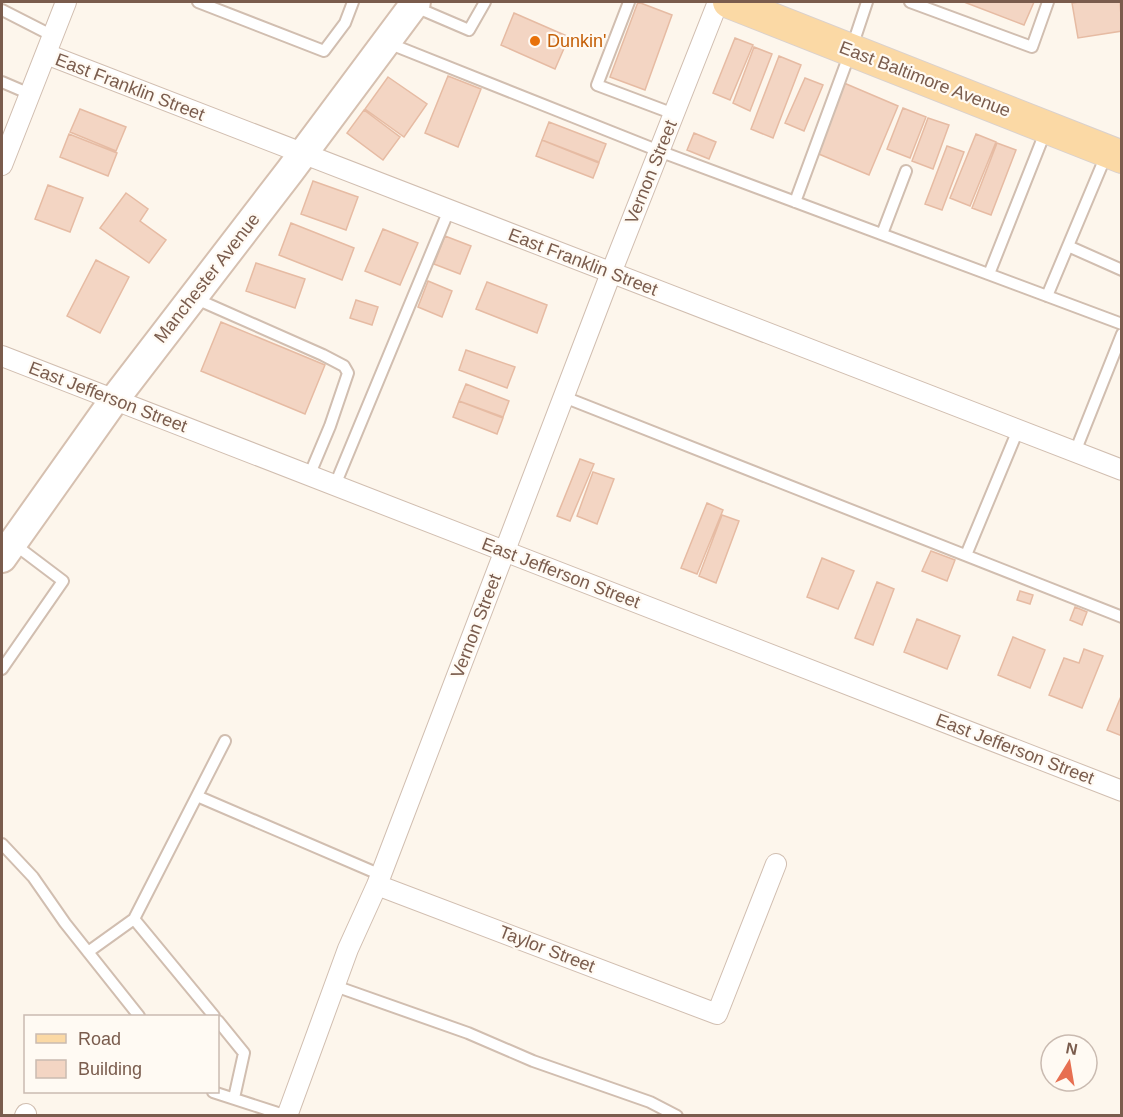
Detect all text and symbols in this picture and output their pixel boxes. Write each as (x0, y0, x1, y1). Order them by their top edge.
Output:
place label: Dunkin' (547, 31, 606, 51)
marker: Dunkin' (528, 34, 542, 48)
street label: East Baltimore Avenue (837, 37, 1013, 121)
street label: East Franklin Street (53, 49, 207, 125)
street label: Vernon Street (621, 117, 681, 227)
street label: Manchester Avenue (150, 209, 264, 347)
street label: East Franklin Street (506, 224, 660, 300)
street label: East Jefferson Street (26, 358, 190, 436)
street label: East Jefferson Street (479, 534, 643, 612)
street label: Vernon Street (447, 571, 505, 681)
street label: East Jefferson Street (933, 710, 1097, 788)
street label: Taylor Street (496, 922, 598, 976)
legend (24, 1015, 219, 1093)
text: Road (78, 1029, 121, 1049)
north arrow (1039, 1033, 1099, 1093)
text: N (1064, 1039, 1079, 1058)
text: Building (78, 1059, 142, 1079)

